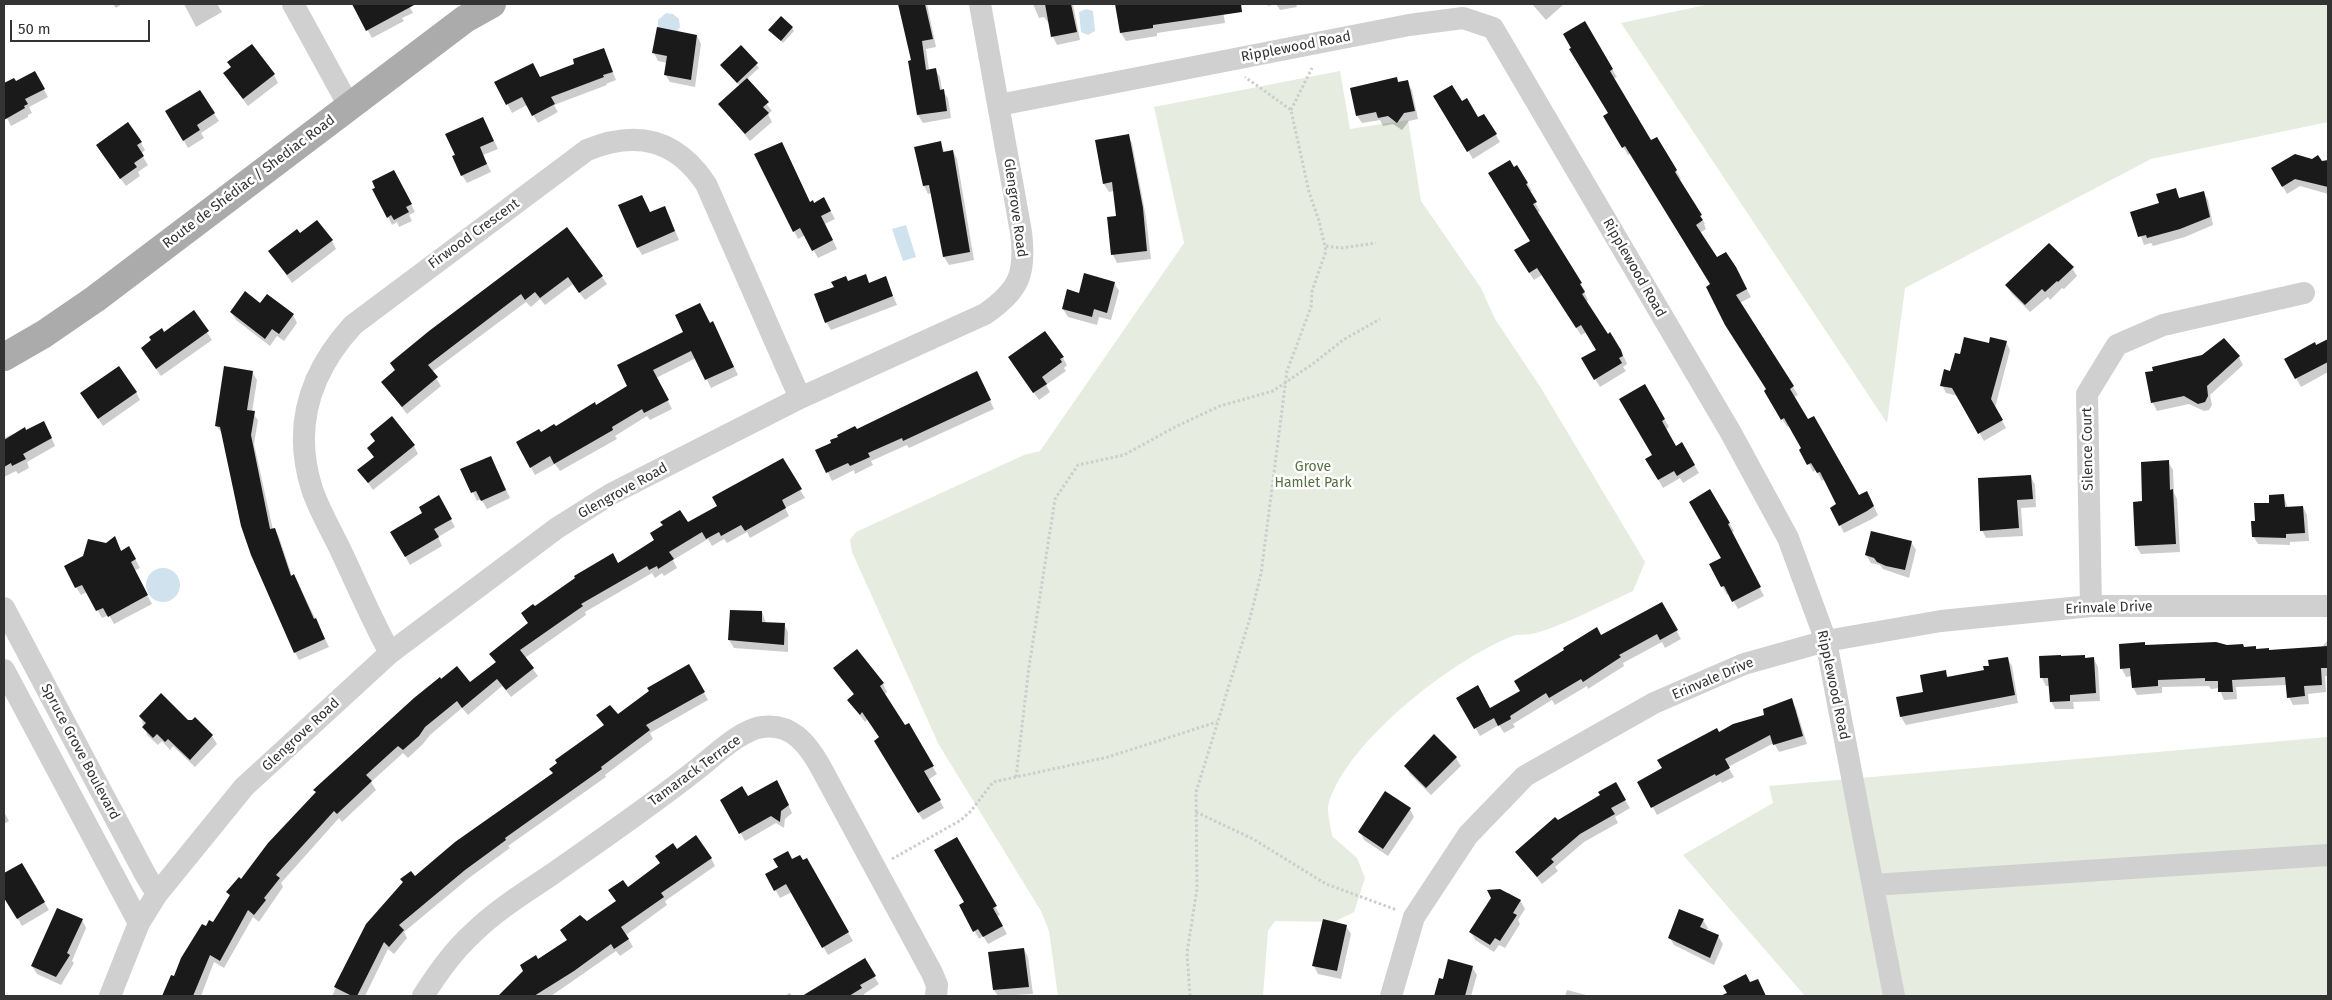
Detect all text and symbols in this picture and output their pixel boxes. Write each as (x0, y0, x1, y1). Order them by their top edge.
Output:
scale bar (12, 10, 152, 42)
text: 50 m (18, 20, 51, 38)
street label: Ripplewood Road (1240, 28, 1352, 66)
street label: Route de Shédiac / Shediac Road (160, 112, 338, 252)
street label: Glengrove Road (1000, 158, 1030, 258)
street label: Firwood Crescent (425, 195, 523, 273)
street label: Ripplewood Road (1599, 216, 1669, 320)
street label: Silence Court (2079, 407, 2097, 491)
park label: Grove Hamlet Park (1274, 459, 1352, 492)
street label: Glengrove Road (575, 460, 671, 522)
street label: Erinvale Drive (2065, 598, 2153, 618)
street label: Ripplewood Road (1813, 629, 1853, 741)
street label: Erinvale Drive (1670, 654, 1756, 704)
street label: Spruce Grove Boulevard (37, 681, 123, 823)
street label: Glengrove Road (259, 695, 343, 775)
street label: Tamarack Terrace (646, 732, 744, 810)

